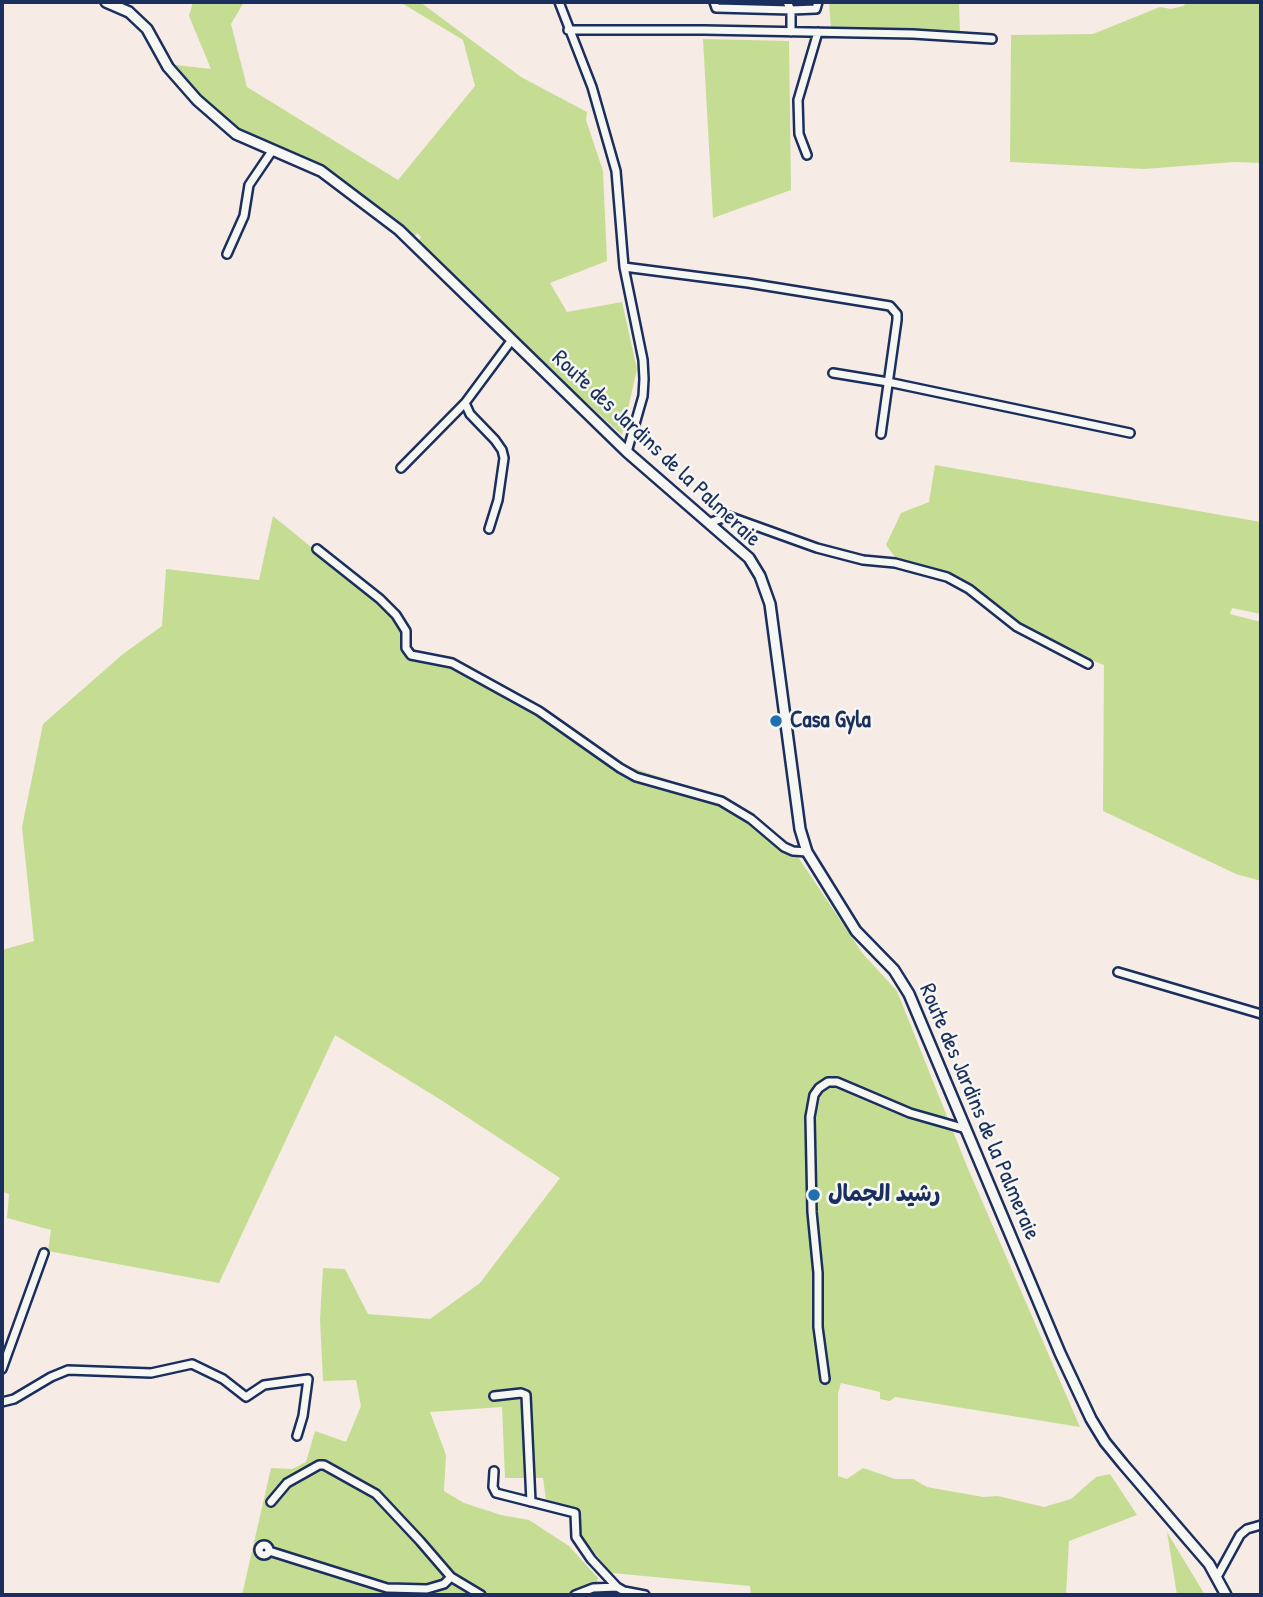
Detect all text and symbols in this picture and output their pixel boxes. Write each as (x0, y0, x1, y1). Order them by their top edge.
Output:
street label: Route des Jardins de la Palmeraie (546, 345, 766, 553)
place label: Casa Gyla (790, 707, 871, 735)
marker: Casa Gyla (768, 713, 784, 729)
street label: Route des Jardins de la Palmeraie (912, 980, 1046, 1244)
place label: رشيد الجمال (828, 1181, 940, 1209)
marker: رشيد الجمال (806, 1187, 822, 1203)

